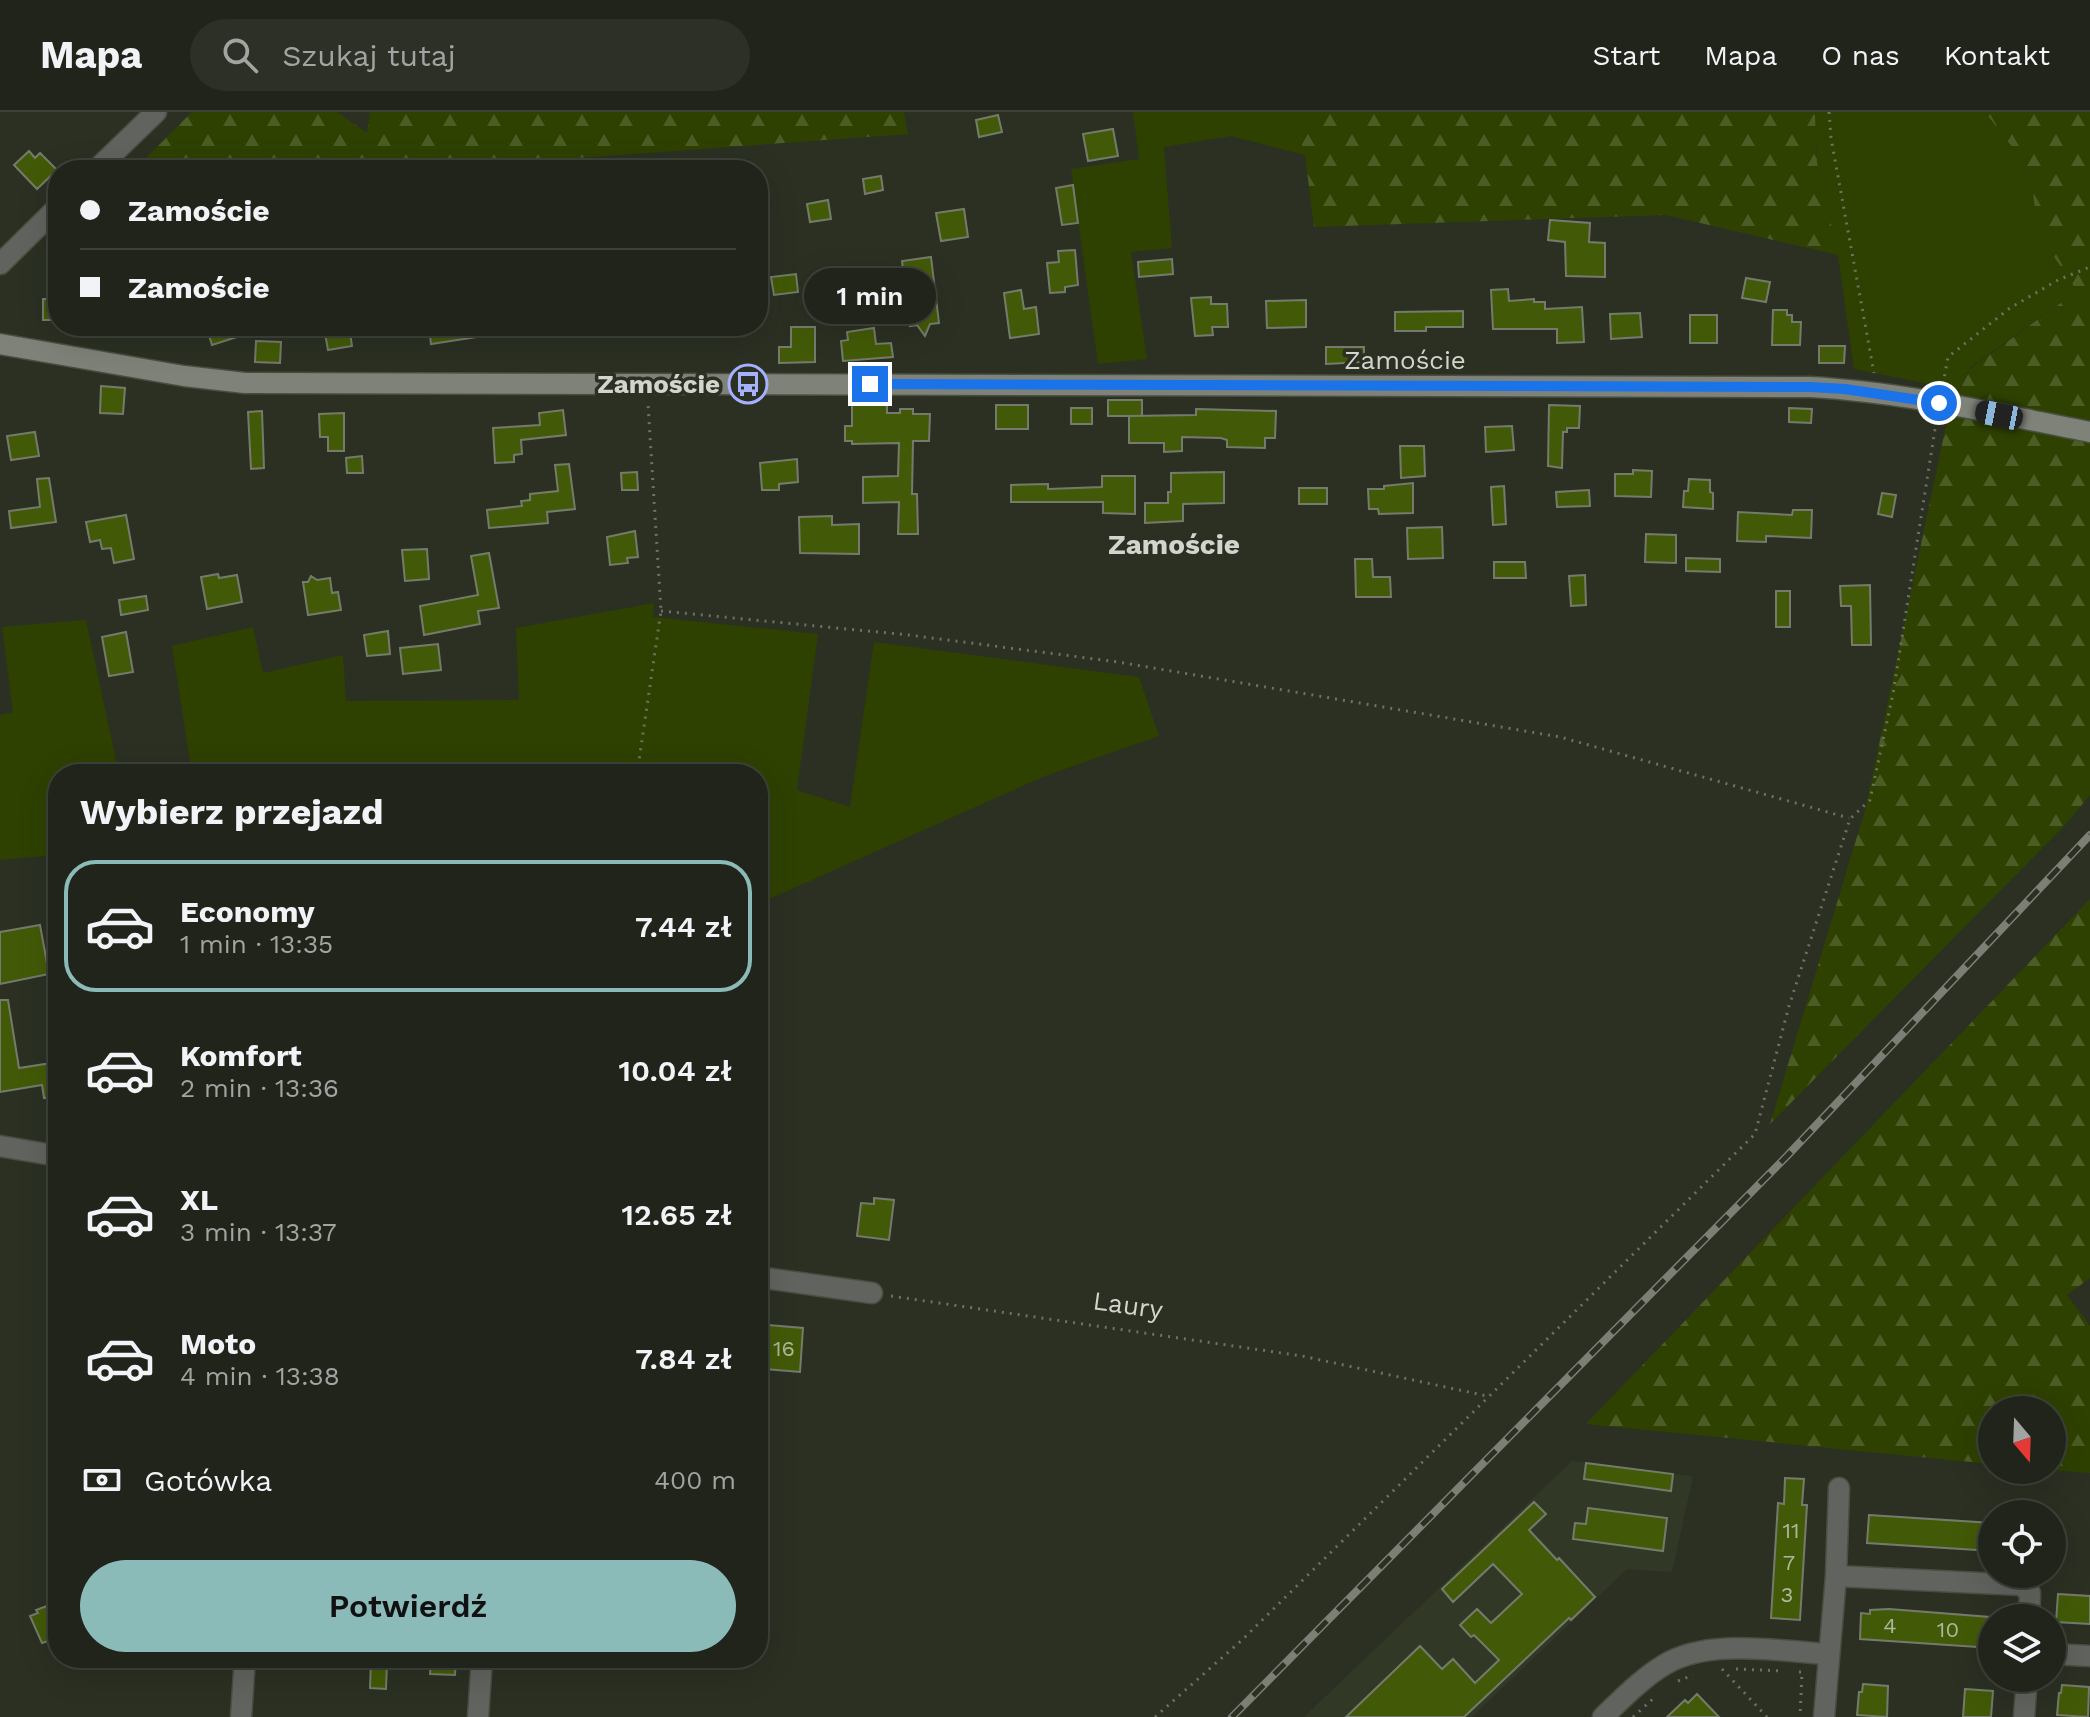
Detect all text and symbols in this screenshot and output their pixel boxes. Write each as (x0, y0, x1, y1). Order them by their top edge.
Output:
search box (190, 19, 750, 91)
text: Mapa (40, 33, 142, 77)
icon: search (218, 33, 262, 77)
text: Szukaj tutaj (282, 38, 456, 73)
text: Start (1592, 39, 1660, 72)
text: Mapa (1704, 39, 1777, 72)
text: O nas (1821, 39, 1900, 72)
text: Kontakt (1944, 39, 2050, 72)
text: Zamoście (128, 193, 270, 228)
callout: 1 min (804, 268, 936, 324)
text: Zamoście (128, 270, 270, 305)
text: 1 min (837, 281, 903, 311)
street label: Zamoście (1344, 345, 1466, 375)
bus stop icon: Zamoście (727, 363, 769, 405)
route end (852, 366, 888, 402)
place label: Zamoście (597, 369, 720, 399)
route start (1921, 385, 1957, 421)
car (1973, 399, 2025, 431)
district label: Zamoście (1108, 528, 1240, 561)
text: Wybierz przejazd (80, 791, 384, 833)
icon: car (84, 890, 156, 962)
text: Economy (180, 894, 315, 929)
text: 7.44 zł (635, 909, 732, 944)
text: 1 min · 13:35 (180, 929, 333, 959)
icon: car (84, 1034, 156, 1106)
text: Komfort (180, 1038, 302, 1073)
text: 10.04 zł (618, 1053, 732, 1088)
text: 2 min · 13:36 (180, 1073, 339, 1103)
icon: car (84, 1178, 156, 1250)
text: XL (180, 1182, 218, 1217)
text: 12.65 zł (621, 1197, 732, 1232)
text: 3 min · 13:37 (180, 1217, 337, 1247)
street label: Laury (1091, 1285, 1165, 1325)
icon: car (84, 1322, 156, 1394)
text: Moto (180, 1326, 256, 1361)
house number: 16 (773, 1336, 795, 1361)
text: 7.84 zł (635, 1341, 732, 1376)
text: 4 min · 13:38 (180, 1361, 340, 1391)
north arrow (1978, 1396, 2066, 1484)
map controls (1978, 1396, 2066, 1692)
icon: cash (80, 1458, 124, 1502)
text: Gotówka (144, 1463, 272, 1498)
text: 400 m (654, 1465, 736, 1495)
button: locate (1978, 1500, 2066, 1588)
house number: 11 (1782, 1518, 1800, 1543)
house number: 7 (1783, 1550, 1795, 1575)
button: Potwierdź (80, 1560, 736, 1652)
house number: 3 (1781, 1582, 1793, 1607)
button: layers (1978, 1604, 2066, 1692)
house number: 4 (1883, 1613, 1897, 1638)
house number: 10 (1937, 1617, 1959, 1642)

